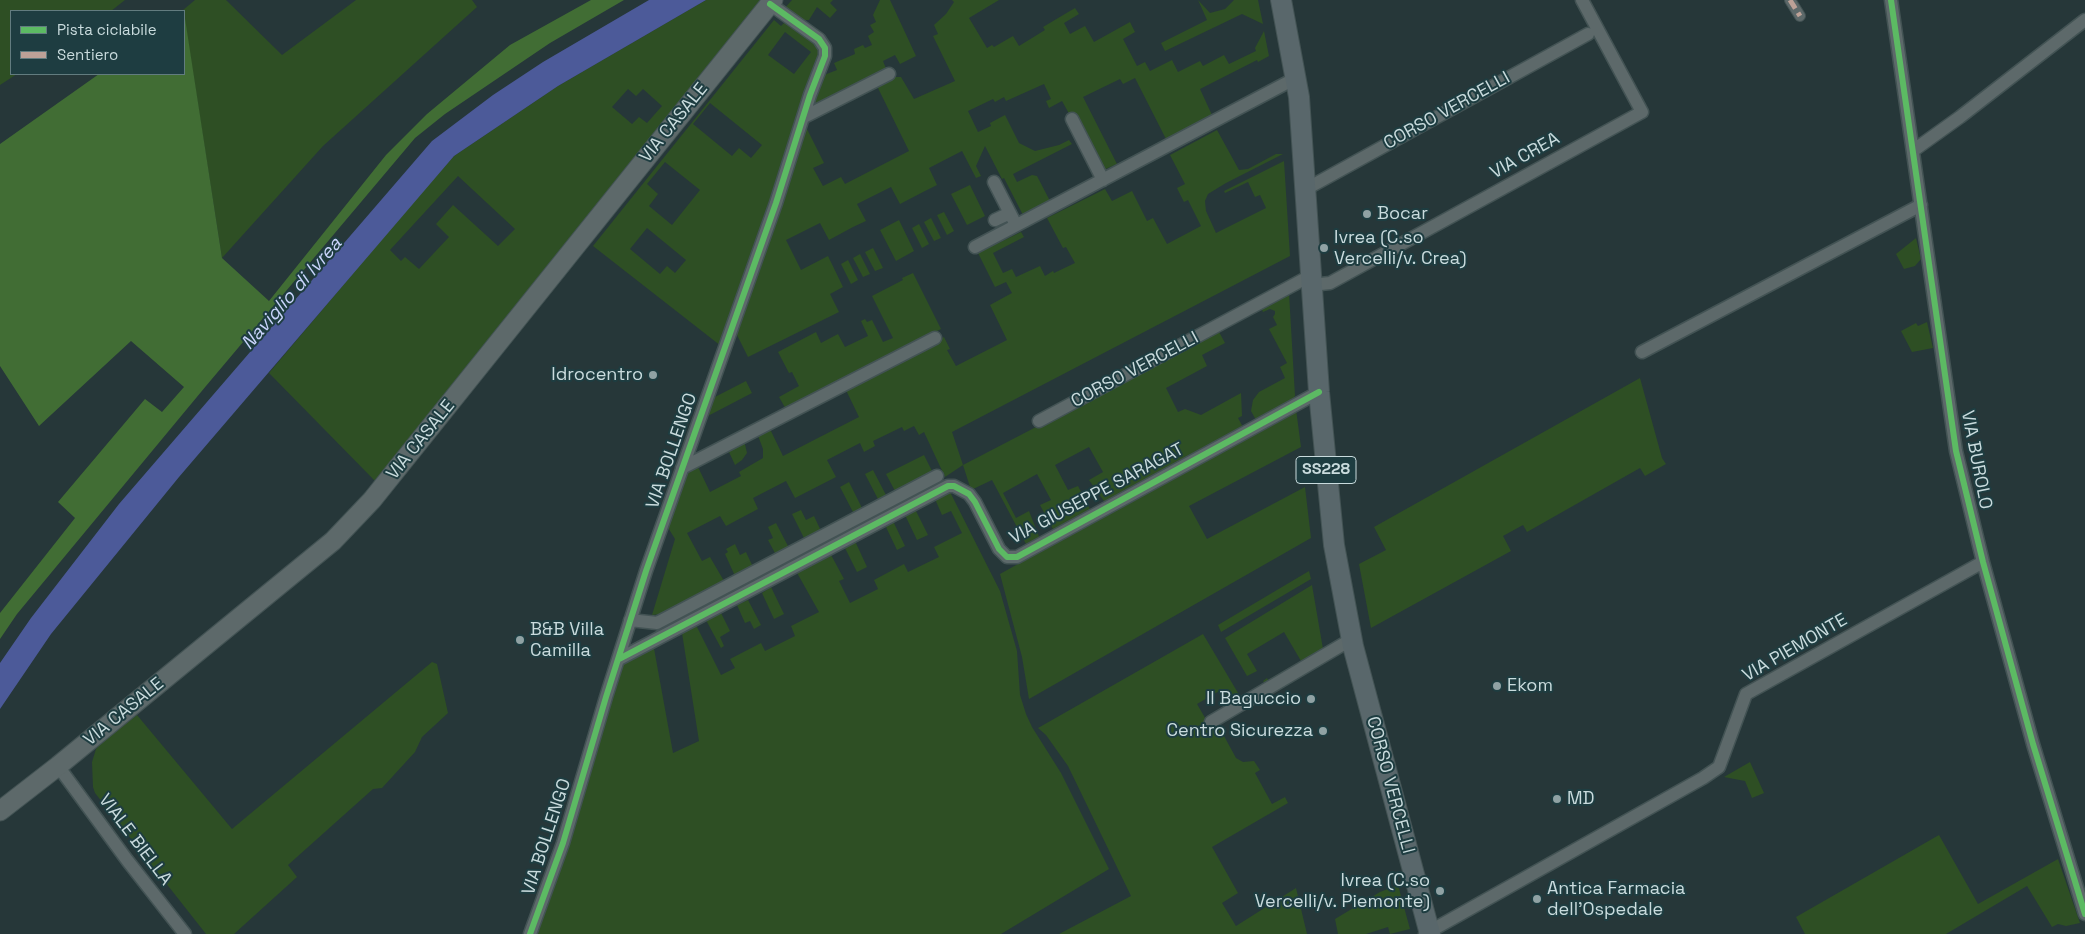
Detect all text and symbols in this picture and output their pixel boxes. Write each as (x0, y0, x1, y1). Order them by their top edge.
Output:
legend (10, 10, 185, 75)
text: Pista ciclabile (57, 20, 157, 39)
text: Sentiero (57, 45, 118, 64)
street label: CORSO VERCELLI (1380, 67, 1514, 155)
street label: VIA CASALE (635, 79, 713, 167)
street label: VIA CREA (1487, 128, 1563, 184)
place label: Bocar (1377, 203, 1428, 225)
marker: Bocar (1361, 208, 1373, 220)
place label: Ivrea (C.so Vercelli/v. Crea) (1334, 227, 1467, 270)
water label: Naviglio di Ivrea (237, 233, 347, 355)
marker: Ivrea (C.so Vercelli/v. Crea) (1318, 242, 1330, 254)
street label: CORSO VERCELLI (1068, 327, 1202, 413)
place label: Idrocentro (551, 364, 643, 386)
marker: Idrocentro (647, 369, 659, 381)
street label: VIA BOLLENGO (642, 390, 702, 512)
street label: VIA CASALE (382, 396, 460, 484)
street label: VIA BUROLO (1956, 409, 1996, 511)
street label: VIA GIUSEPPE SARAGAT (1006, 439, 1188, 549)
road number: SS228 (1296, 456, 1356, 484)
street label: VIA PIEMONTE (1739, 609, 1851, 687)
place label: B&B Villa Camilla (530, 619, 604, 662)
marker: B&B Villa Camilla (514, 634, 526, 646)
street label: VIA CASALE (80, 673, 168, 751)
place label: Ekom (1507, 675, 1553, 697)
marker: Ekom (1491, 680, 1503, 692)
place label: Il Baguccio (1206, 688, 1301, 710)
marker: Il Baguccio (1305, 693, 1317, 705)
street label: CORSO VERCELLI (1361, 714, 1419, 856)
place label: Centro Sicurezza (1166, 720, 1313, 742)
marker: Centro Sicurezza (1317, 725, 1329, 737)
street label: VIA BOLLENGO (518, 776, 576, 898)
place label: MD (1567, 788, 1595, 810)
street label: VIALE BIELLA (94, 790, 176, 890)
marker: MD (1551, 793, 1563, 805)
place label: Ivrea (C.so Vercelli/v. Piemonte) (1255, 870, 1430, 912)
place label: Antica Farmacia dell'Ospedale (1547, 878, 1685, 921)
marker: Ivrea (C.so Vercelli/v. Piemonte) (1434, 885, 1446, 897)
marker: Antica Farmacia dell'Ospedale (1531, 893, 1543, 905)

